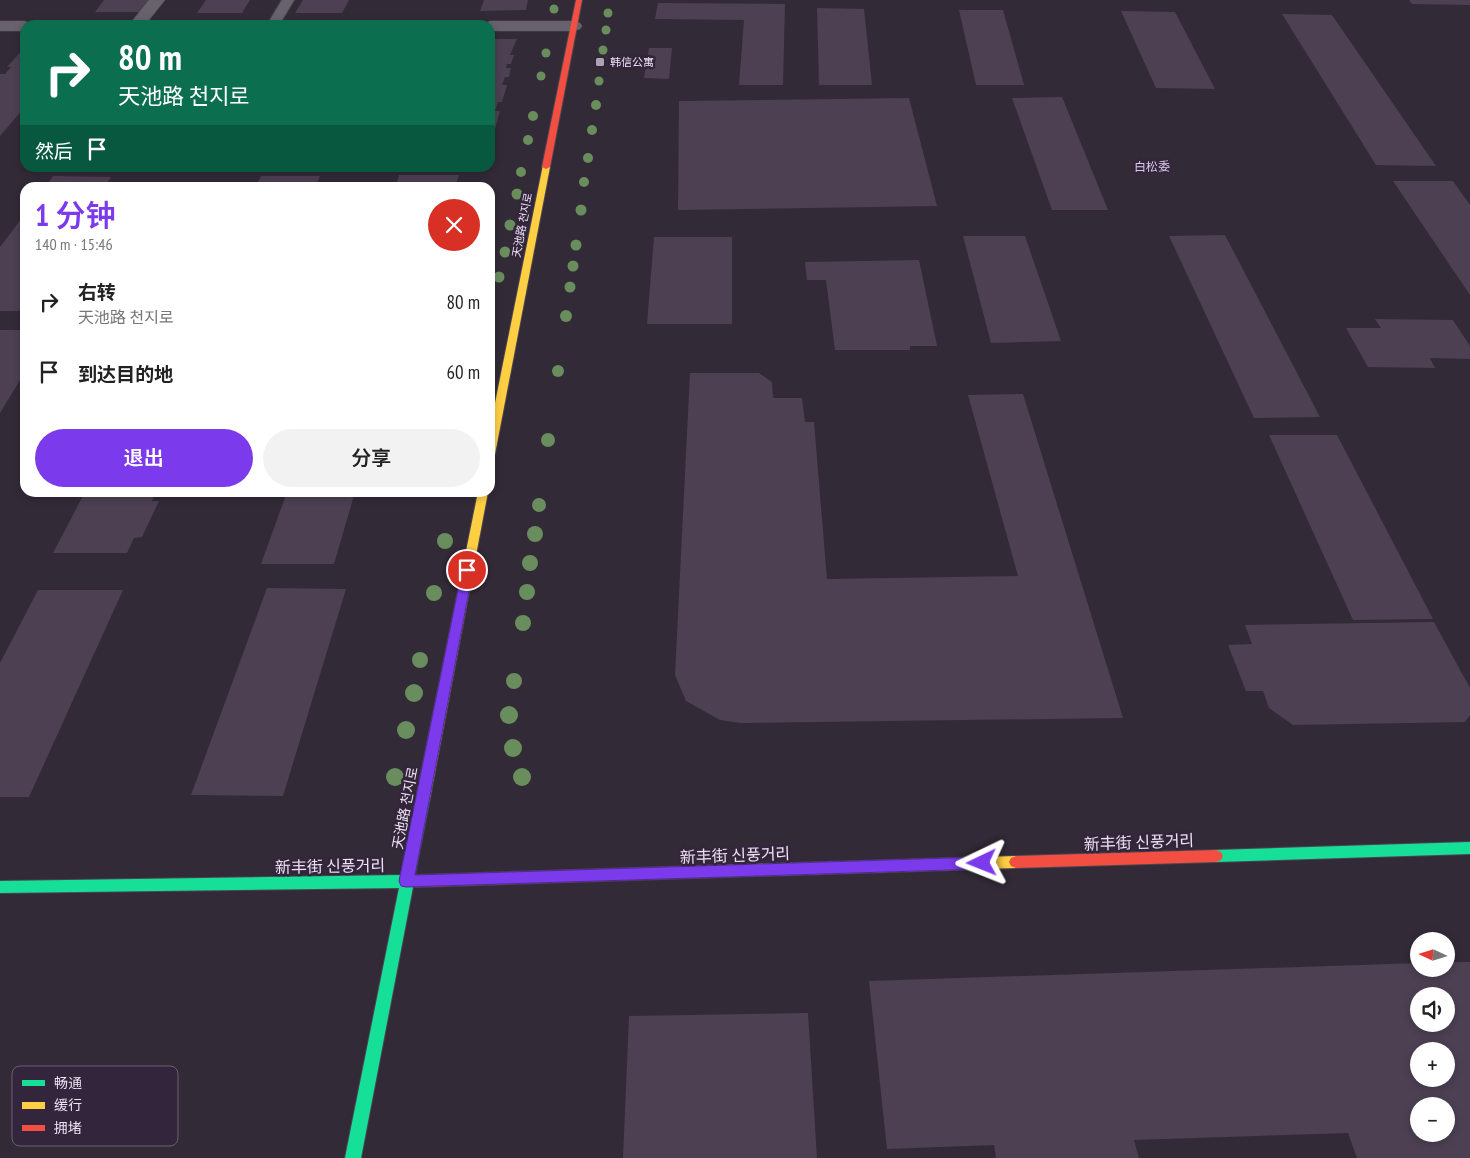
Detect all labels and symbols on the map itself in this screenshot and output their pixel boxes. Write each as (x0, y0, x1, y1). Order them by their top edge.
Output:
place label: 韩信公寓 (610, 55, 654, 69)
marker: 韩信公寓 (594, 56, 606, 68)
district label: 白松委 (1134, 159, 1170, 174)
street label: 天池路 천지로 (509, 191, 535, 259)
pin (446, 549, 488, 591)
street label: 天池路 천지로 (388, 765, 422, 851)
street label: 新丰街 신풍거리 (1084, 830, 1194, 854)
position arrow (955, 836, 1007, 888)
street label: 新丰街 신풍거리 (680, 843, 790, 867)
street label: 新丰街 신풍거리 (275, 855, 385, 877)
north arrow (1410, 932, 1455, 978)
legend (12, 1066, 178, 1146)
text: 畅通 (54, 1074, 82, 1092)
text: 缓行 (54, 1096, 82, 1114)
text: 拥堵 (54, 1119, 82, 1137)

